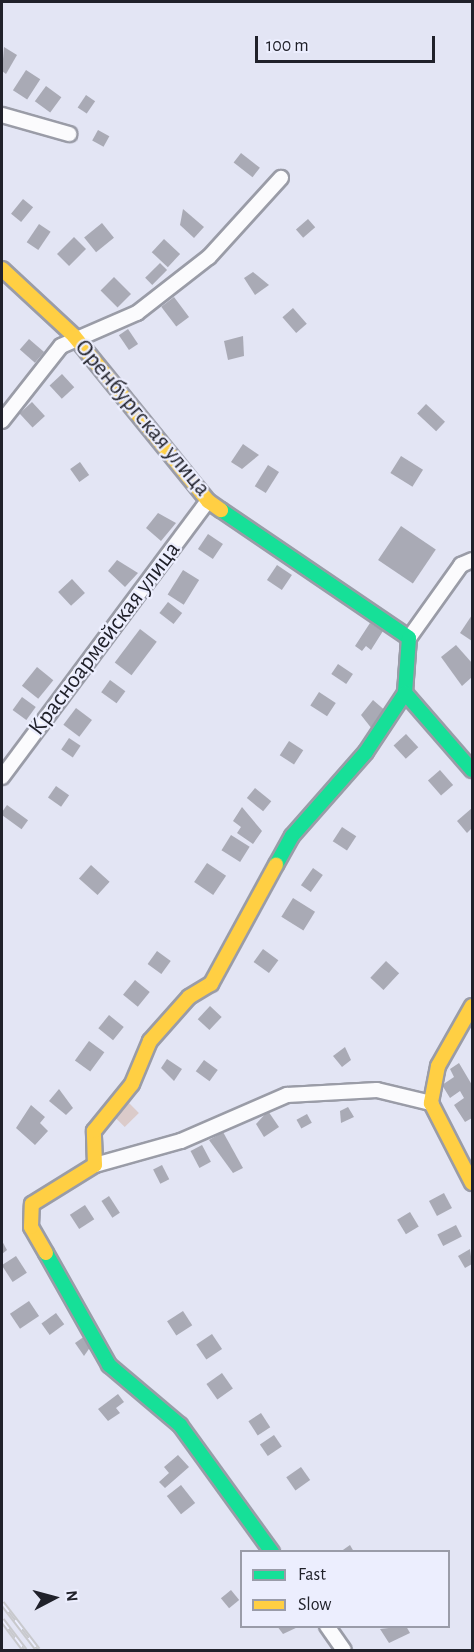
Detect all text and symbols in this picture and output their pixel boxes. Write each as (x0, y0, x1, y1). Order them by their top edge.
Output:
scale bar (258, 24, 438, 62)
text: 100 m (266, 37, 309, 55)
street label: Оренбургская улица (68, 333, 216, 503)
street label: Красноармейская улица (23, 536, 187, 742)
legend (240, 1550, 450, 1628)
text: Fast (298, 1566, 326, 1584)
north arrow (24, 1568, 84, 1628)
text: N (63, 1590, 80, 1602)
text: Slow (298, 1596, 331, 1614)

